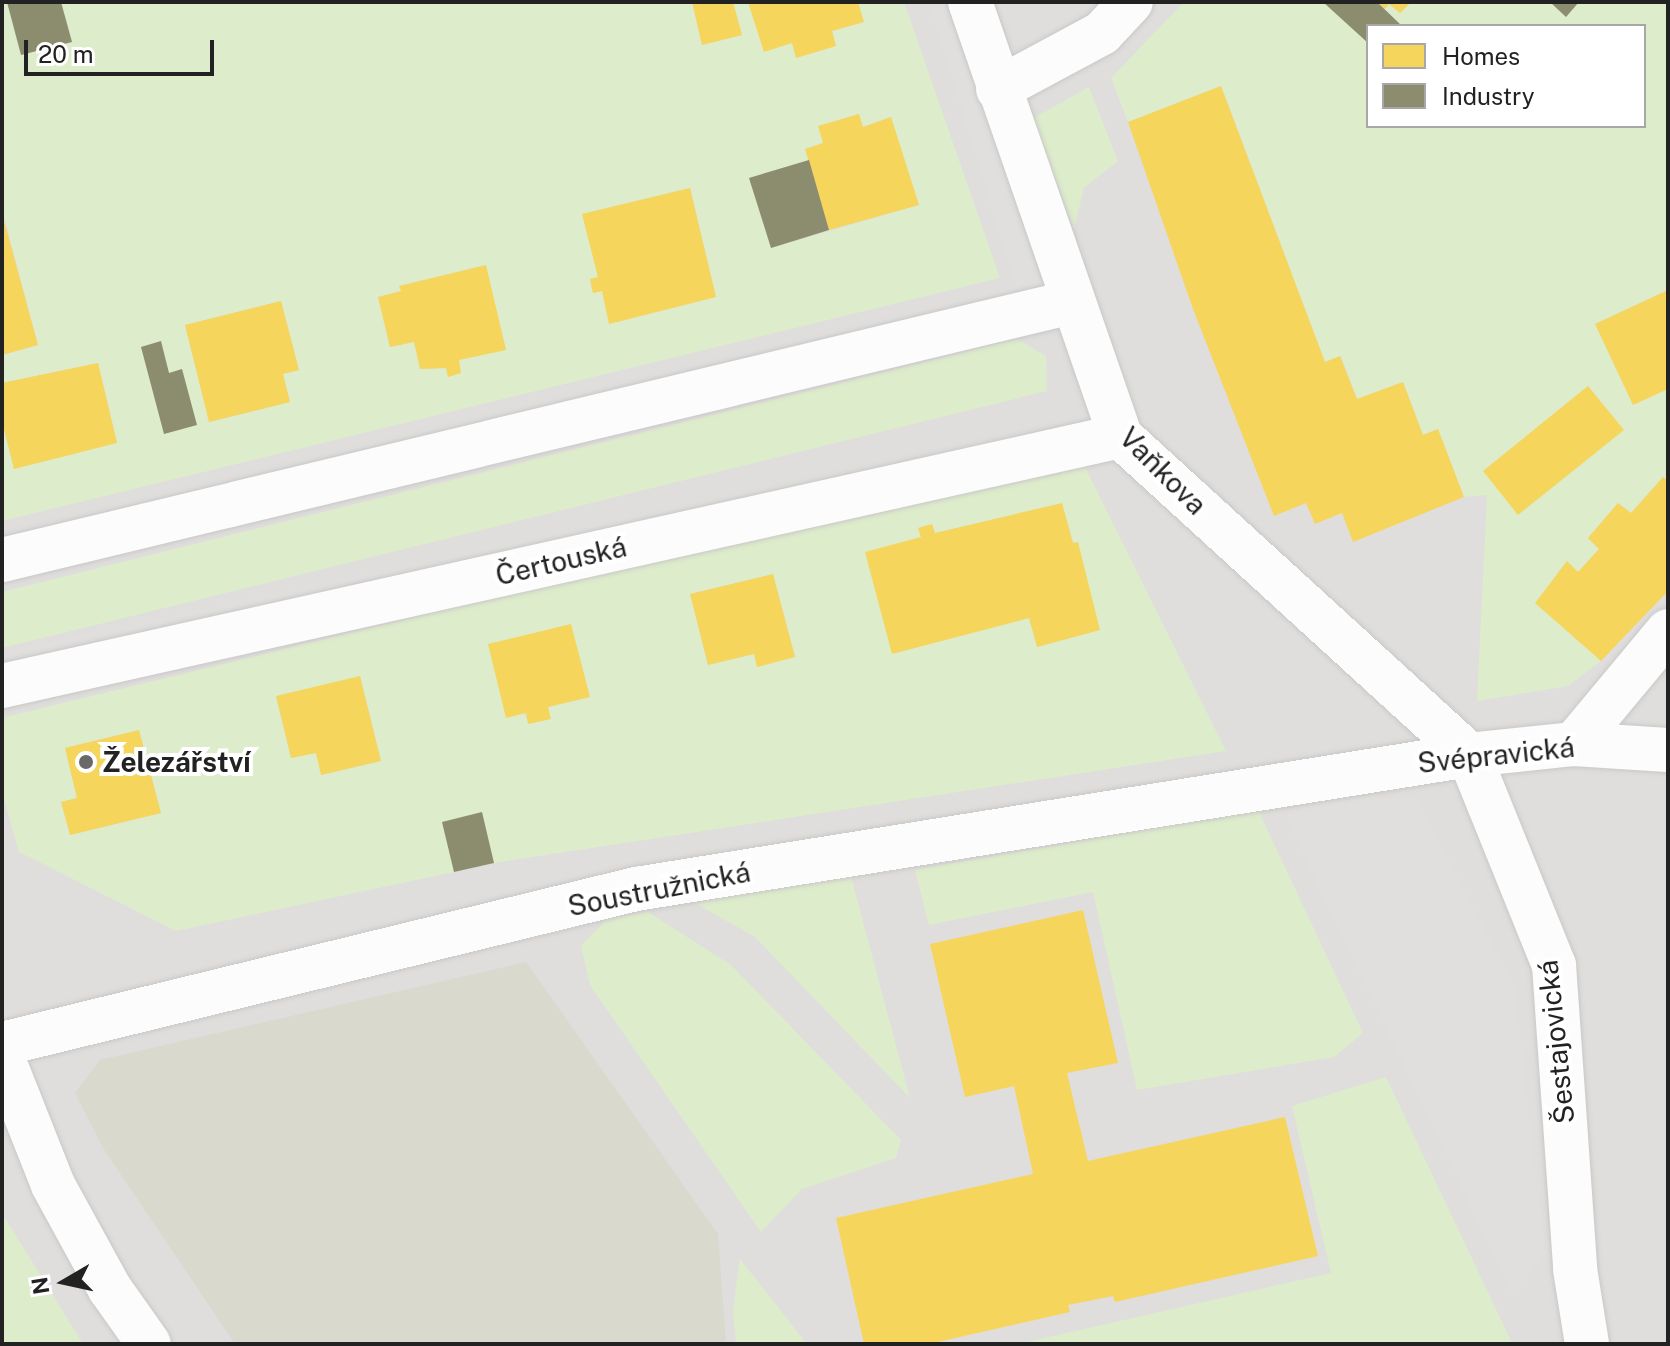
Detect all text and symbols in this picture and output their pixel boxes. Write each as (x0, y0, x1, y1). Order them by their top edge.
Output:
scale bar (28, 24, 218, 74)
legend (1366, 24, 1646, 128)
text: 20 m (38, 40, 94, 68)
text: Homes (1442, 42, 1520, 70)
text: Industry (1442, 82, 1535, 110)
street label: Vaňkova (1113, 421, 1213, 521)
street label: Čertouská (492, 530, 630, 592)
street label: Svépravická (1416, 730, 1576, 780)
place label: Železářství (102, 745, 251, 779)
marker: Železářství (77, 753, 95, 771)
street label: Soustružnická (565, 855, 753, 923)
street label: Šestajovická (1531, 958, 1581, 1126)
north arrow (24, 1242, 104, 1322)
text: N (26, 1275, 54, 1296)

